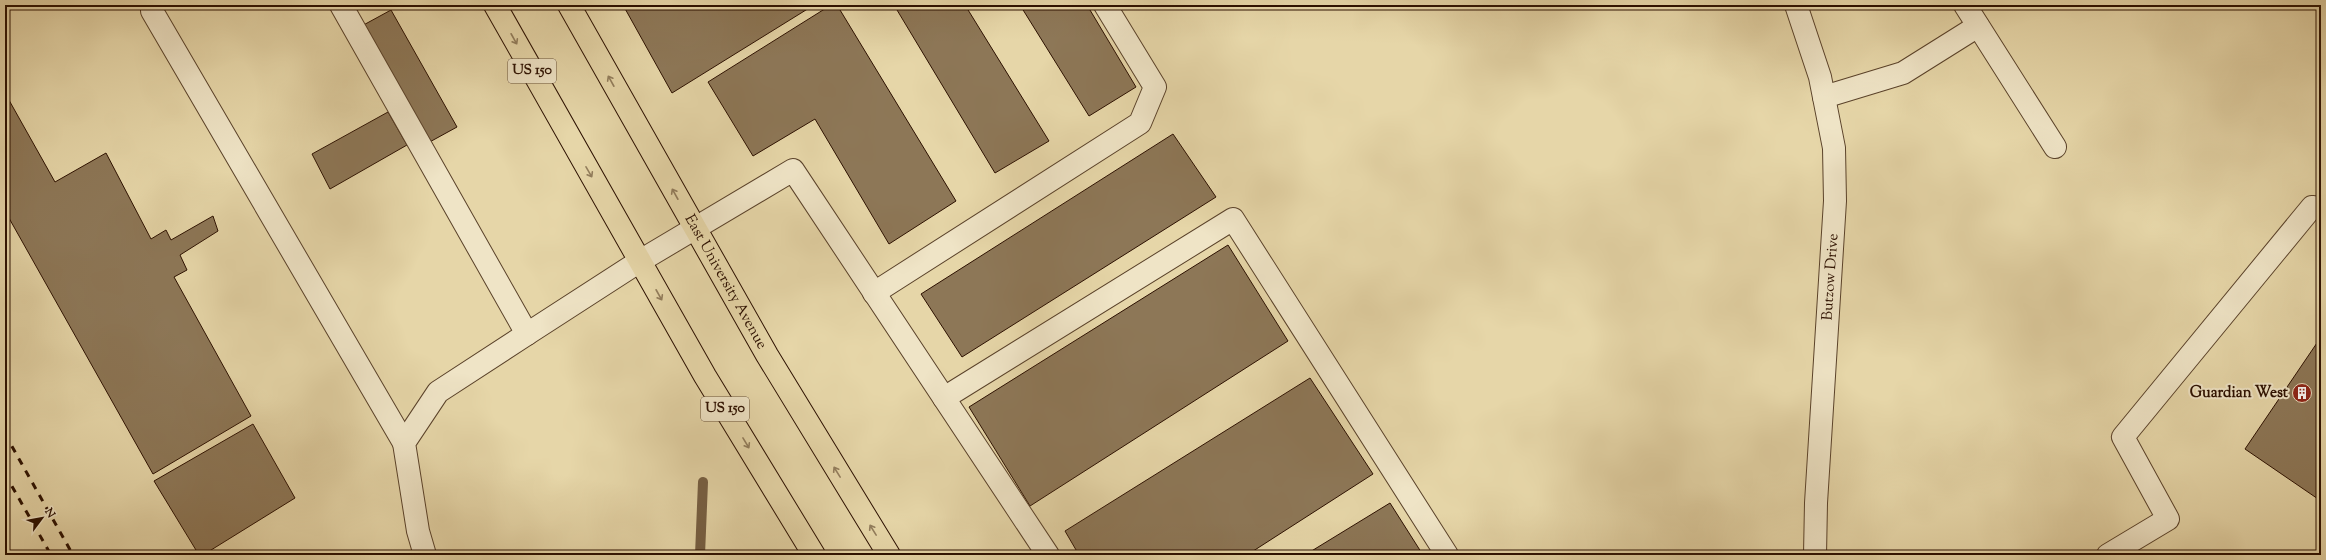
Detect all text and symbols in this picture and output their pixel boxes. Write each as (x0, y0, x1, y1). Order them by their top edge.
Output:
one-way arrow (511, 33, 519, 45)
road number: US 150 (508, 59, 556, 83)
one-way arrow (607, 75, 615, 87)
one-way arrow (585, 166, 593, 178)
one-way arrow (671, 188, 679, 200)
street label: East University Avenue (679, 211, 772, 353)
street label: Butzow Drive (1817, 233, 1845, 321)
one-way arrow (656, 289, 663, 301)
building icon: Guardian West (2291, 382, 2313, 404)
place label: Guardian West (2190, 383, 2289, 404)
road number: US 150 (701, 397, 749, 421)
one-way arrow (743, 437, 751, 449)
one-way arrow (832, 466, 840, 478)
north arrow (22, 498, 62, 538)
text: N (40, 504, 59, 521)
one-way arrow (869, 525, 877, 536)

